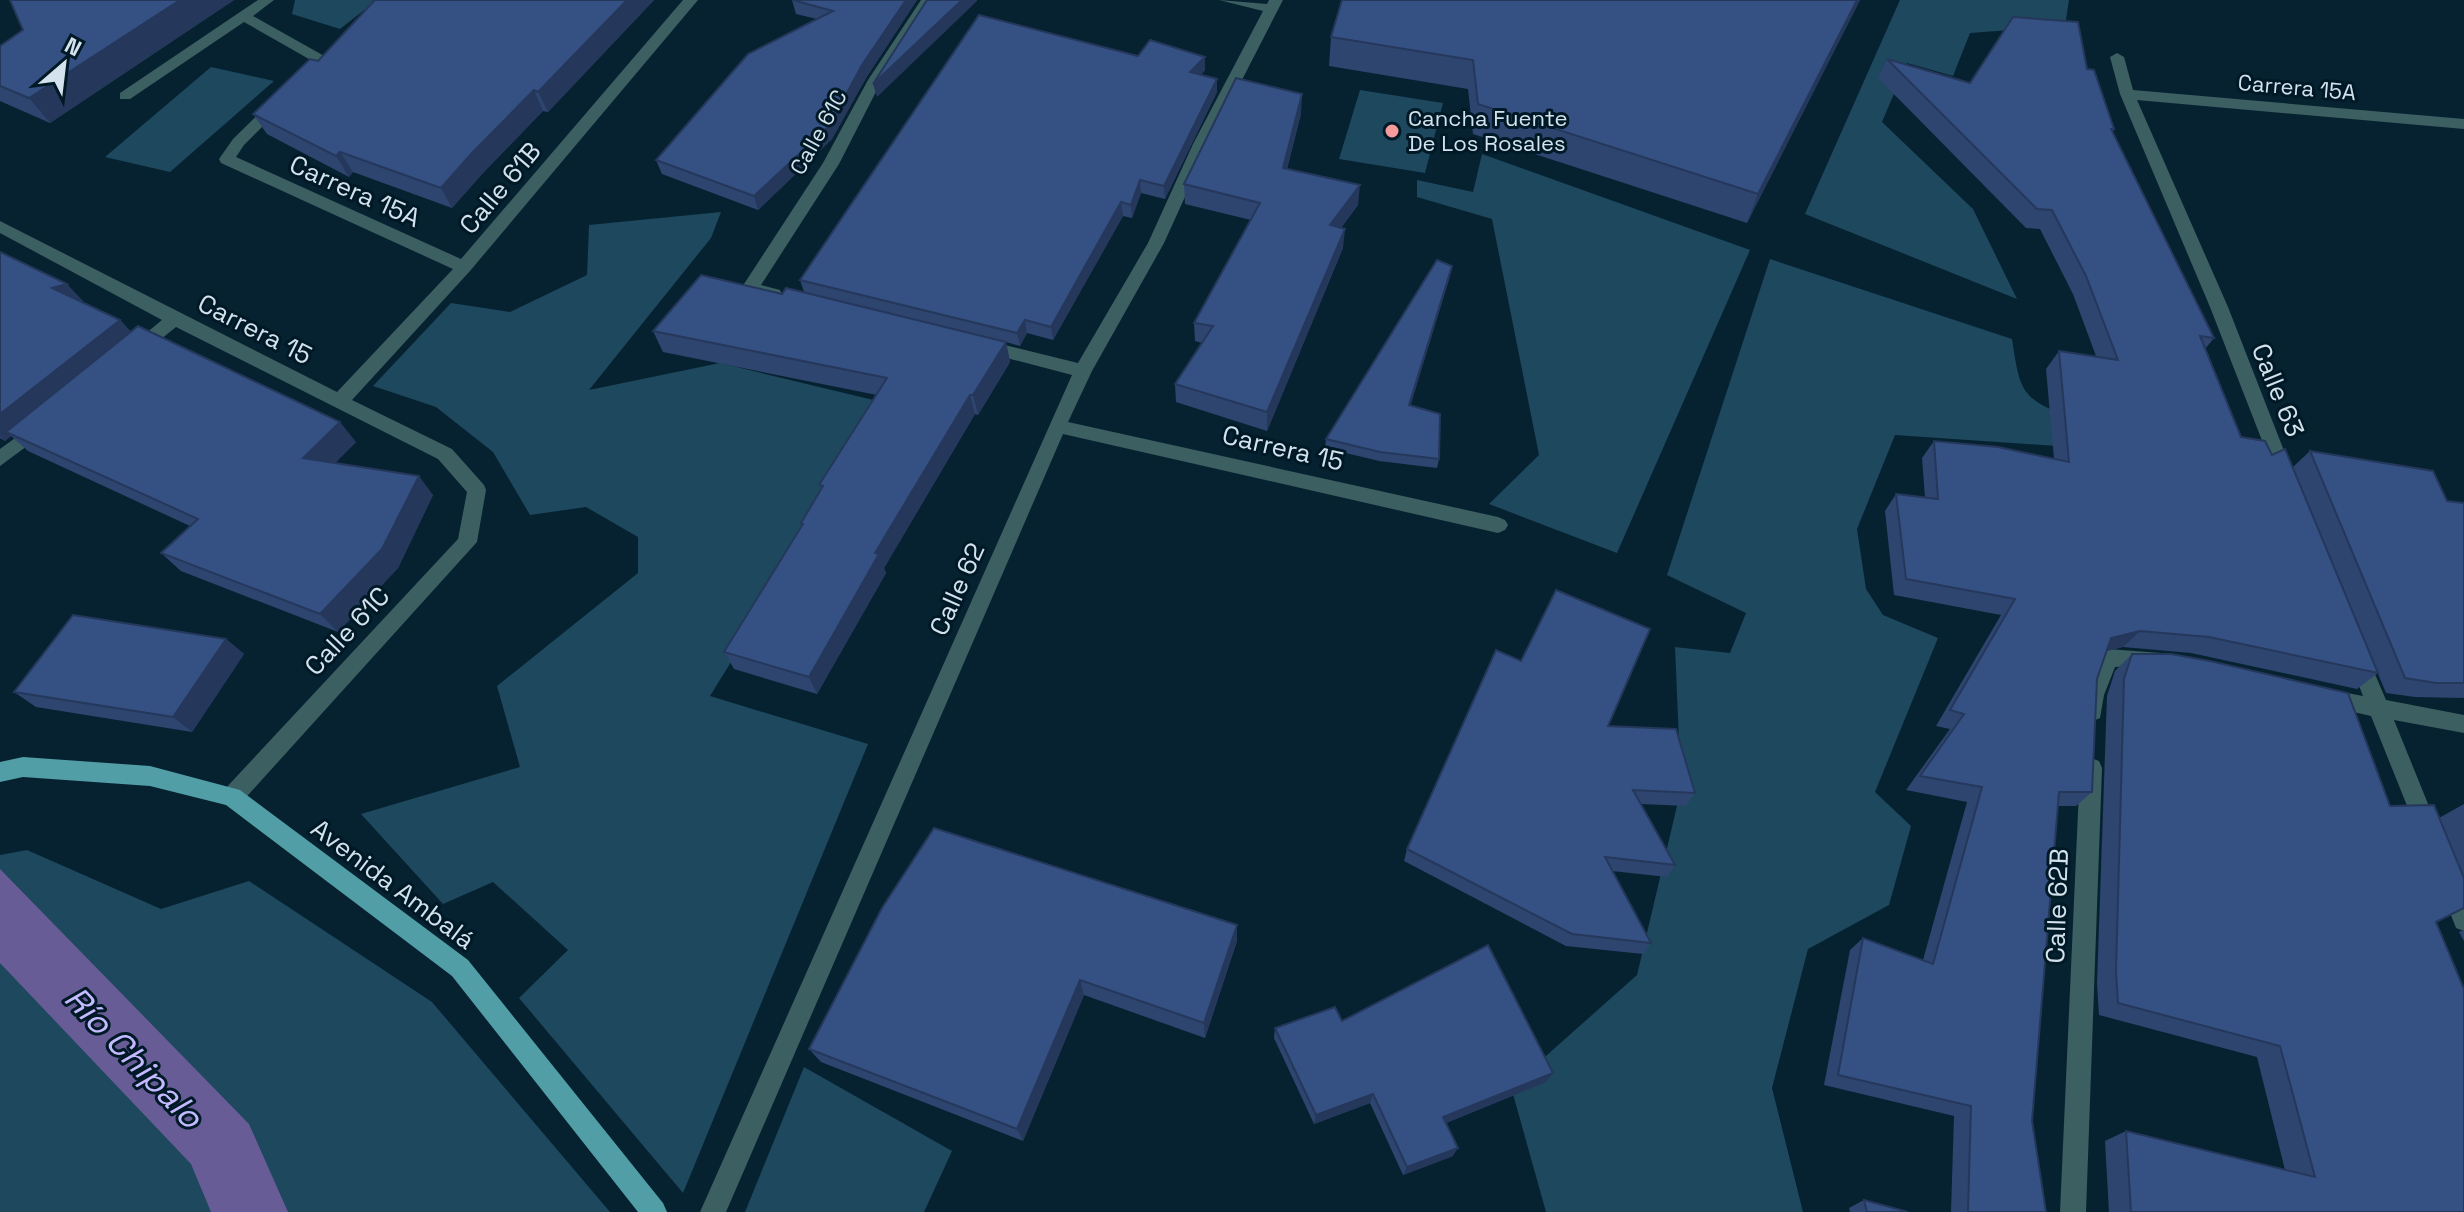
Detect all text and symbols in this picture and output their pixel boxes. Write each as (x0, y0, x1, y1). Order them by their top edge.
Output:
north arrow (24, 24, 104, 104)
text: N (60, 31, 86, 62)
street label: Carrera 15A (2237, 68, 2357, 106)
street label: Calle 61C (783, 85, 853, 179)
place label: Cancha Fuente De Los Rosales (1408, 104, 1568, 157)
marker: Cancha Fuente De Los Rosales (1383, 122, 1401, 140)
street label: Calle 61B (452, 135, 548, 241)
street label: Carrera 15A (284, 147, 426, 235)
street label: Carrera 15 (192, 286, 318, 372)
street label: Calle 63 (2244, 338, 2312, 442)
street label: Carrera 15 (1219, 418, 1347, 478)
street label: Calle 62 (922, 537, 992, 641)
street label: Calle 61C (297, 579, 397, 683)
street label: Avenida Ambalá (304, 811, 482, 957)
street label: Calle 62B (2038, 848, 2076, 964)
water label: Río Chipalo (55, 977, 213, 1138)

